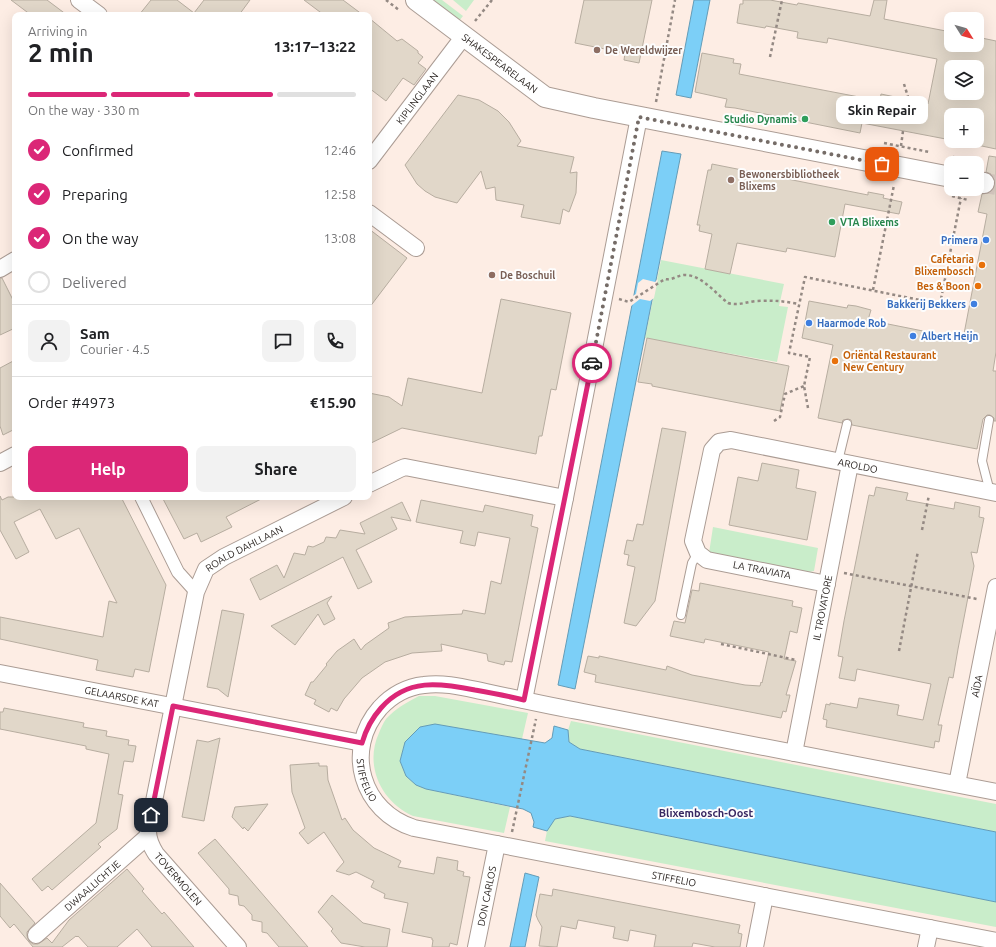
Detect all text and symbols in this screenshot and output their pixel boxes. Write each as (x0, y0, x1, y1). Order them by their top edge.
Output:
north arrow (944, 12, 984, 52)
map controls (944, 12, 984, 196)
text: Arriving in (28, 24, 87, 38)
street label: SHAKESPEARELAAN (460, 31, 540, 95)
text: 2 min (28, 38, 94, 67)
text: 13:17–13:22 (273, 38, 356, 55)
marker: De Wereldwijzer (592, 45, 602, 55)
place label: De Wereldwijzer (605, 45, 683, 56)
button: layers (944, 60, 984, 100)
street label: KIPLINGLAAN (394, 70, 440, 126)
callout: Skin Repair (836, 96, 928, 124)
text: On the way · 330 m (28, 103, 140, 117)
text: Skin Repair (848, 103, 916, 117)
button: + (944, 108, 984, 148)
place label: Studio Dynamis (724, 114, 797, 125)
marker: Studio Dynamis (800, 114, 810, 124)
icon: check (28, 139, 50, 161)
text: Confirmed (62, 142, 134, 159)
text: 12:46 (323, 143, 356, 157)
pin (865, 147, 899, 181)
icon: bag (871, 153, 893, 175)
button: − (944, 156, 984, 196)
place label: Bewonersbibliotheek Blixems (739, 169, 840, 192)
marker: Bewonersbibliotheek Blixems (726, 175, 736, 185)
icon: check (28, 183, 50, 205)
text: Preparing (62, 186, 128, 203)
text: 12:58 (323, 187, 356, 201)
marker: VTA Blixems (827, 217, 837, 227)
place label: VTA Blixems (840, 217, 899, 228)
icon: check (28, 227, 50, 249)
text: On the way (62, 230, 138, 247)
text: 13:08 (323, 231, 356, 245)
place label: Primera (941, 235, 978, 246)
marker: Primera (981, 235, 991, 245)
place label: Cafetaria Blixembosch (914, 254, 974, 277)
marker: Cafetaria Blixembosch (977, 260, 987, 270)
marker: De Boschuil (487, 270, 497, 280)
place label: De Boschuil (500, 270, 555, 281)
text: Delivered (62, 274, 127, 291)
place label: Bes & Boon (917, 281, 970, 292)
marker: Bes & Boon (973, 281, 983, 291)
place label: Bakkerij Bekkers (887, 299, 966, 310)
marker: Bakkerij Bekkers (969, 299, 979, 309)
marker: Haarmode Rob (804, 318, 814, 328)
place label: Haarmode Rob (817, 318, 886, 329)
button: person (28, 320, 70, 362)
button: chat (262, 320, 304, 362)
button: phone (314, 320, 356, 362)
text: Sam (80, 325, 110, 342)
marker: Albert Heijn (908, 331, 918, 341)
place label: Albert Heijn (921, 331, 978, 342)
text: Courier · 4.5 (80, 342, 150, 356)
courier (572, 343, 612, 383)
place label: Oriëntal Restaurant New Century (843, 350, 937, 373)
icon: car (581, 352, 603, 374)
marker: Oriëntal Restaurant New Century (830, 356, 840, 366)
text: Order #4973 (28, 394, 115, 411)
text: €15.90 (310, 394, 356, 411)
button: Help (28, 446, 188, 492)
button: Share (196, 446, 356, 492)
street label: AROLDO (837, 456, 879, 475)
street label: ROALD DAHLLAAN (203, 523, 285, 573)
street label: LA TRAVIATA (732, 559, 792, 581)
street label: IL TROVATORE (810, 574, 834, 641)
street label: AÏDA (969, 673, 984, 698)
street label: GELAARSDE KAT (84, 684, 160, 709)
street label: STIFFELIO (355, 758, 379, 804)
pin (134, 798, 168, 832)
icon: home (140, 804, 162, 826)
district label: Blixembosch-Oost (659, 807, 753, 819)
street label: TOVERMOLEN (152, 851, 204, 907)
street label: DWAALLICHTJE (62, 858, 123, 913)
street label: DON CARLOS (475, 865, 498, 927)
street label: STIFFELIO (651, 869, 697, 888)

